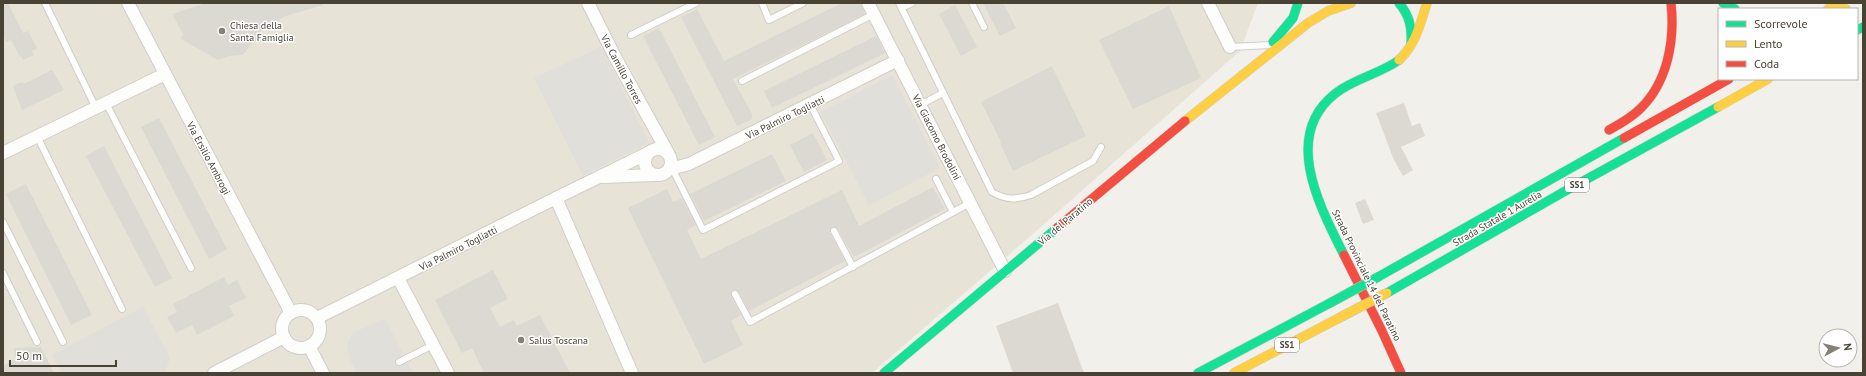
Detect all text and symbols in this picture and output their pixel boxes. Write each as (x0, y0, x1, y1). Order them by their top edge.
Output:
legend (1718, 8, 1858, 80)
text: Scorrevole (1754, 16, 1808, 31)
place label: Chiesa della Santa Famiglia (230, 19, 294, 44)
marker: Chiesa della Santa Famiglia (217, 26, 227, 36)
street label: Via Camillo Torres (597, 31, 645, 106)
text: Lento (1754, 36, 1783, 51)
text: Coda (1754, 56, 1779, 71)
street label: Via Giacomo Brodolini (909, 91, 964, 182)
street label: Via Palmiro Togliatti (743, 93, 827, 143)
street label: Via Ersilio Ambrogi (183, 118, 233, 197)
road number: SS1 (1565, 178, 1589, 192)
street label: Strada Statale 1 Aurelia (1450, 188, 1544, 249)
street label: Via del Paratino (1035, 195, 1095, 249)
street label: Strada Provinciale 14 del Paratino (1329, 207, 1404, 343)
street label: Via Palmiro Togliatti (416, 223, 500, 274)
north arrow (1818, 328, 1858, 368)
place label: Salus Toscana (529, 334, 588, 347)
marker: Salus Toscana (516, 335, 526, 345)
road number: SS1 (1275, 338, 1299, 352)
scale bar (10, 342, 116, 368)
text: N (1841, 342, 1855, 351)
text: 50 m (16, 348, 42, 363)

